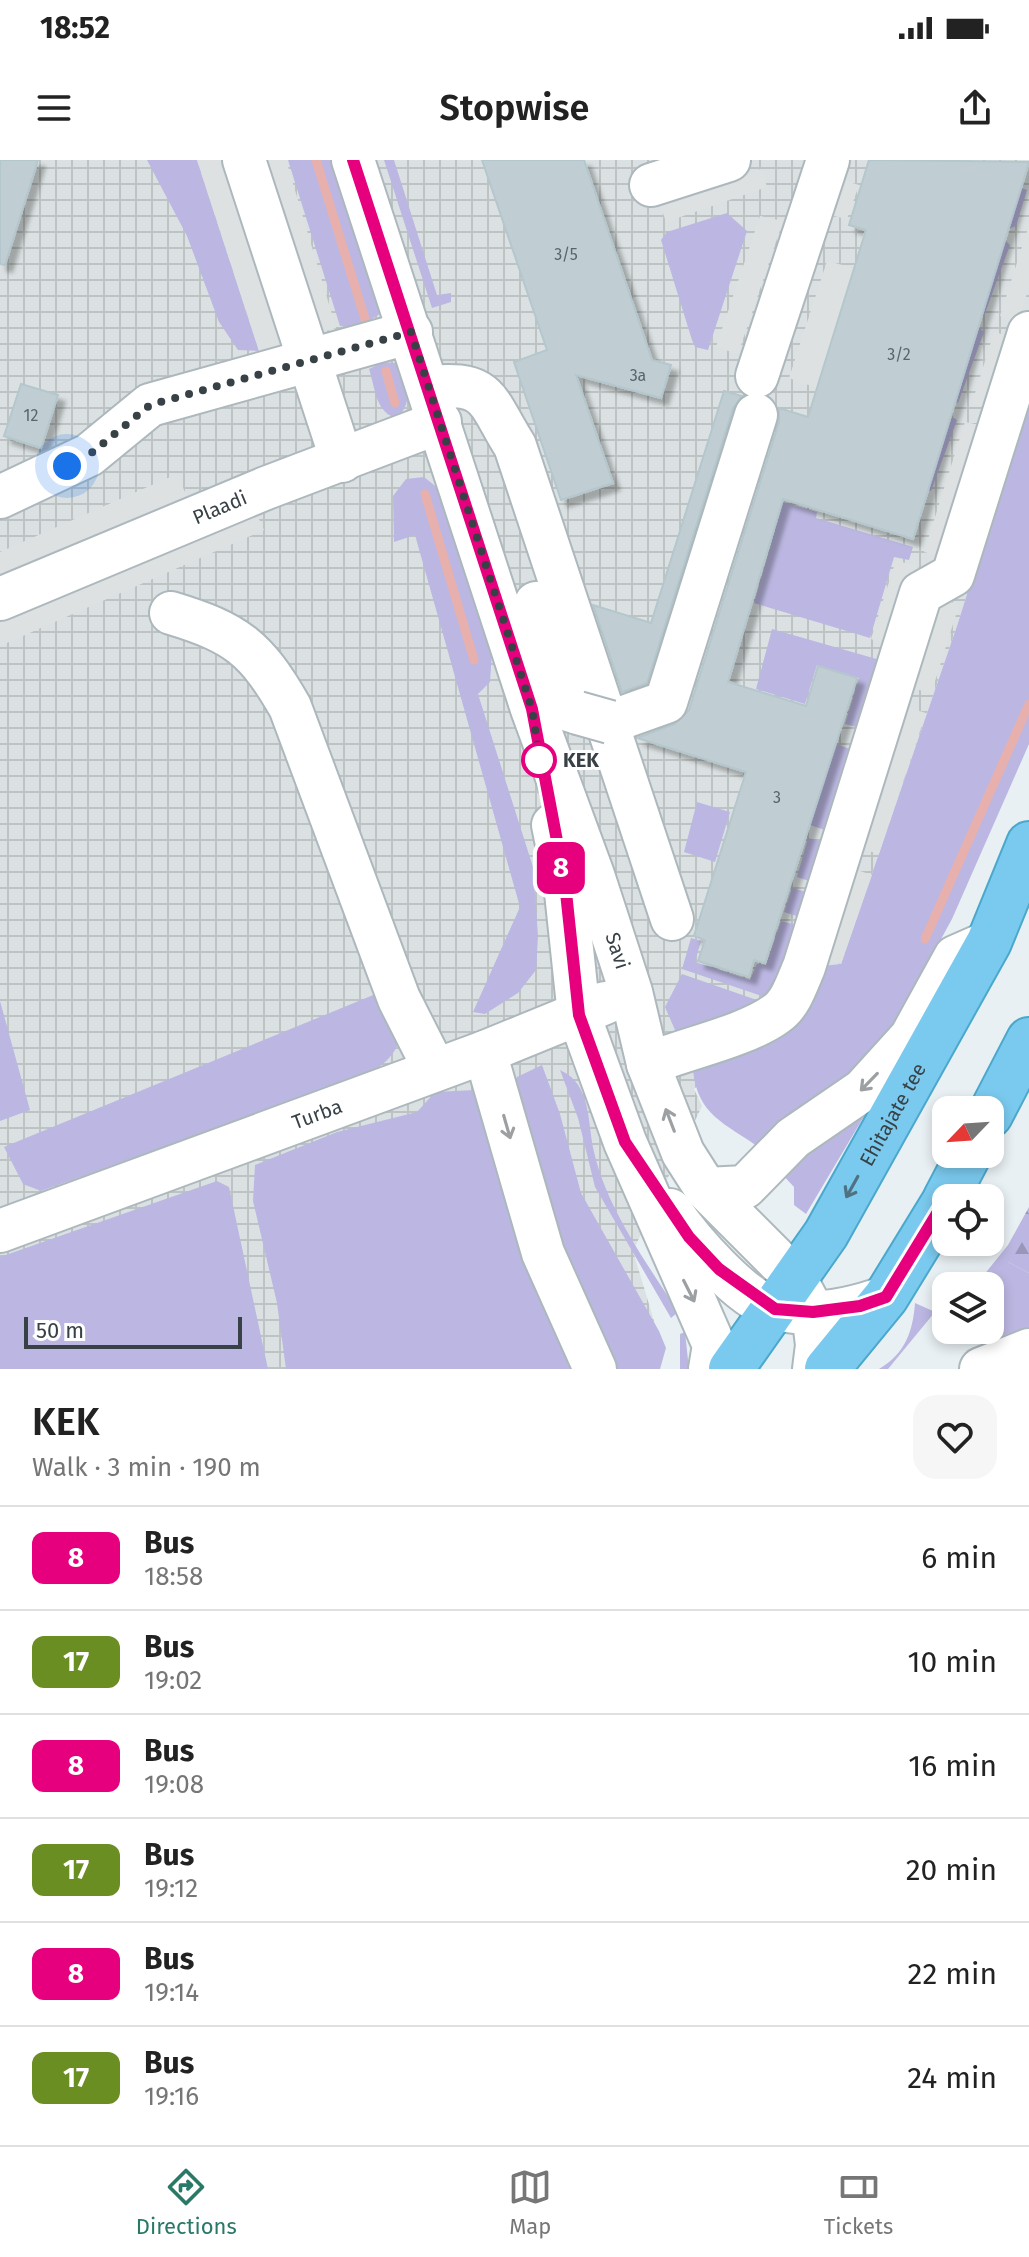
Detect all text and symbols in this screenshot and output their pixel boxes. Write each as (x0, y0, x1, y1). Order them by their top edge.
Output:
text: 18:52 (40, 10, 110, 46)
icon: menu (32, 86, 76, 130)
text: Stopwise (440, 86, 589, 130)
icon: share (953, 86, 997, 130)
house number: 3/5 (554, 245, 578, 264)
house number: 3/2 (887, 345, 911, 364)
house number: 3a (630, 366, 646, 385)
house number: 12 (24, 406, 38, 425)
your location (47, 446, 87, 486)
street label: Plaadi (189, 485, 250, 529)
marker: KEK (522, 743, 556, 777)
place label: KEK (563, 748, 599, 772)
house number: 3 (773, 788, 781, 807)
line badge: 8 (535, 842, 587, 894)
text: 8 (553, 851, 569, 884)
street label: Savi (600, 930, 635, 972)
street label: Ehitajate tee (854, 1059, 931, 1170)
one-way arrow (860, 1072, 879, 1092)
street label: Turba (289, 1094, 345, 1134)
north arrow (932, 1096, 1004, 1168)
map controls (932, 1096, 1004, 1344)
one-way arrow (662, 1108, 676, 1133)
one-way arrow (500, 1114, 515, 1140)
one-way arrow (844, 1174, 859, 1198)
button: locate (932, 1184, 1004, 1256)
button: layers (932, 1272, 1004, 1344)
one-way arrow (682, 1278, 698, 1302)
scale bar (24, 1313, 242, 1349)
text: 50 m (36, 1317, 84, 1344)
button: heart (913, 1395, 997, 1479)
text: KEK (32, 1399, 99, 1445)
text: Walk · 3 min · 190 m (32, 1452, 261, 1483)
text: Bus (144, 1525, 194, 1561)
text: 6 min (921, 1540, 997, 1576)
text: 8 (68, 1541, 84, 1574)
text: 18:58 (144, 1561, 203, 1592)
text: Bus (144, 1629, 194, 1665)
text: 10 min (908, 1644, 997, 1680)
text: 17 (63, 1645, 89, 1678)
text: 19:02 (144, 1665, 202, 1696)
text: Bus (144, 1733, 194, 1769)
text: 16 min (908, 1748, 997, 1784)
text: 8 (68, 1749, 84, 1782)
text: 19:08 (144, 1769, 204, 1800)
text: Bus (144, 1837, 194, 1873)
text: 20 min (906, 1852, 997, 1888)
text: 17 (63, 1853, 89, 1886)
text: 19:12 (144, 1873, 198, 1904)
text: Bus (144, 1941, 194, 1977)
text: 22 min (908, 1956, 997, 1992)
text: 8 (68, 1957, 84, 1990)
text: 19:14 (144, 1977, 199, 2008)
text: Bus (144, 2045, 194, 2081)
text: 24 min (907, 2060, 997, 2096)
text: 17 (63, 2061, 89, 2094)
text: 19:16 (144, 2081, 199, 2112)
tab: Directions (136, 2165, 237, 2240)
tab: Map (508, 2165, 552, 2240)
tab: Tickets (824, 2165, 893, 2240)

